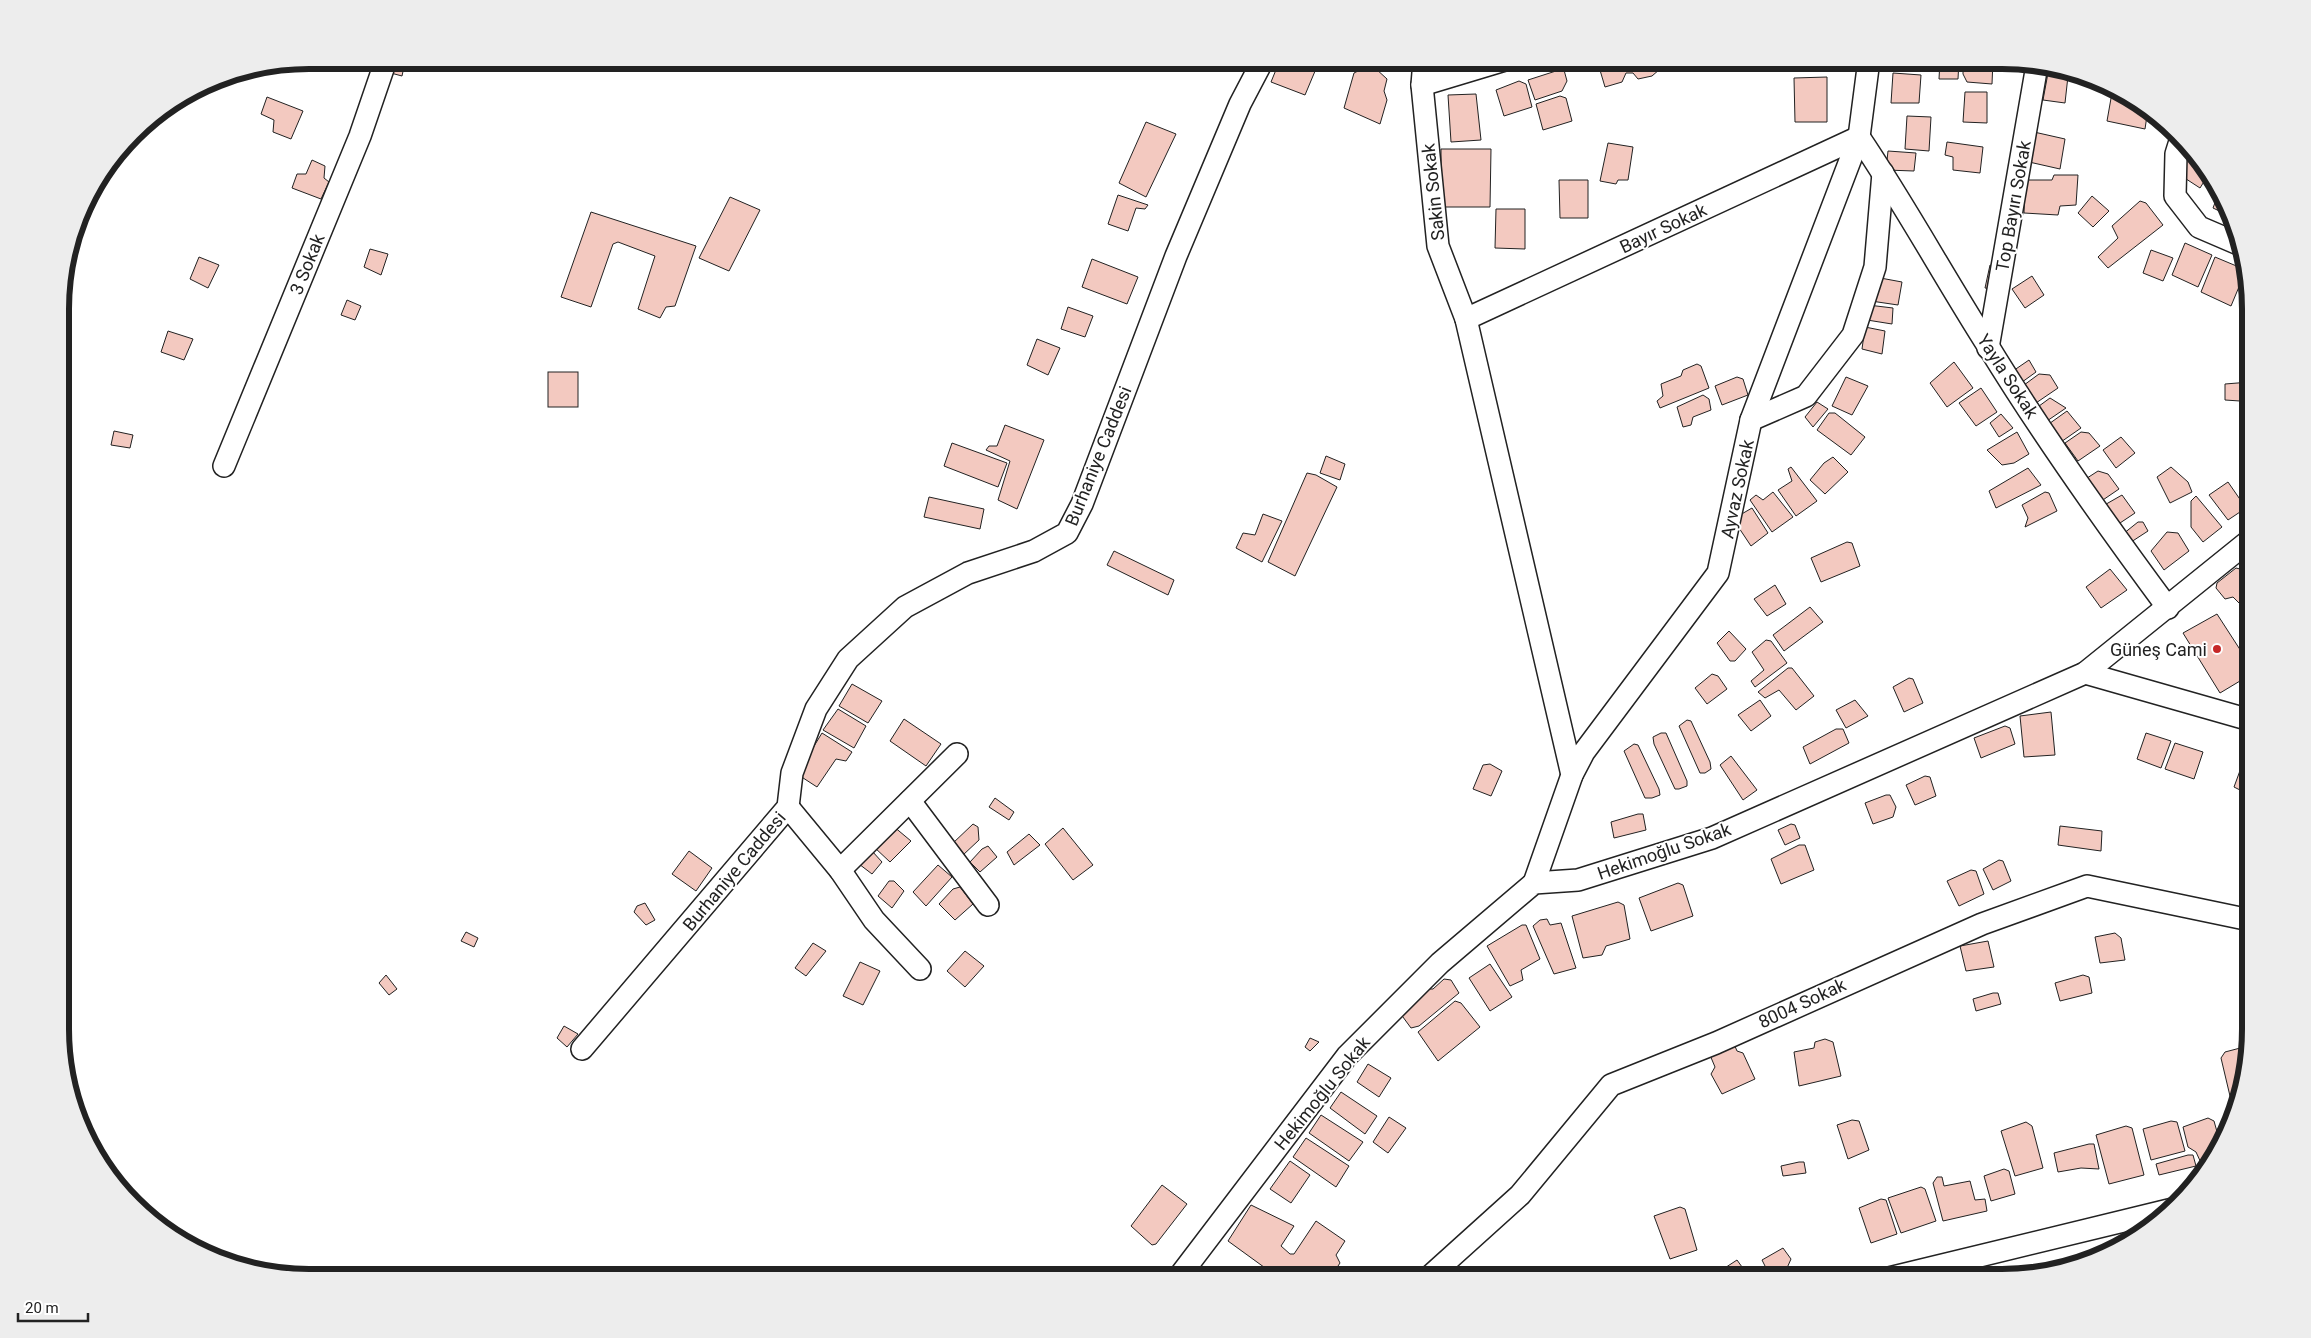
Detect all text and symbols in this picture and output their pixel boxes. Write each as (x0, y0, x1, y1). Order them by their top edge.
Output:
street label: Top Bayırı Sokak (1991, 138, 2035, 273)
street label: Sakin Sokak (1417, 142, 1449, 242)
street label: Bayır Sokak (1616, 198, 1711, 257)
street label: 3 Sokak (285, 230, 329, 297)
street label: Yayla Sokak (1973, 330, 2043, 423)
street label: Burhaniye Caddesi (1060, 383, 1136, 529)
street label: Ayvaz Sokak (1716, 437, 1758, 540)
place label: Güneş Cami (2110, 639, 2207, 660)
marker: Güneş Cami (2211, 643, 2223, 655)
street label: Burhaniye Caddesi (678, 807, 790, 935)
street label: Hekimoğlu Sokak (1594, 818, 1734, 884)
street label: 8004 Sokak (1755, 973, 1850, 1032)
street label: Hekimoğlu Sokak (1270, 1031, 1375, 1154)
scale bar (18, 1290, 88, 1322)
text: 20 m (25, 1299, 59, 1317)

